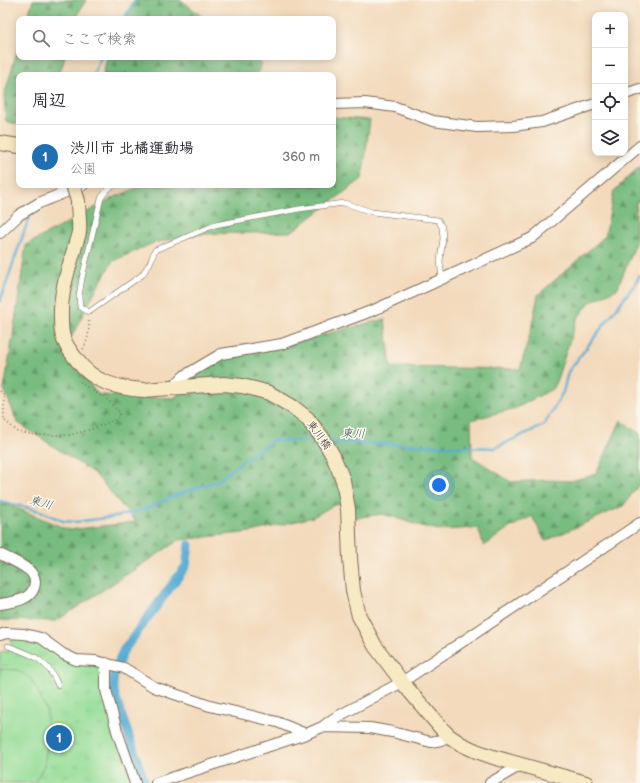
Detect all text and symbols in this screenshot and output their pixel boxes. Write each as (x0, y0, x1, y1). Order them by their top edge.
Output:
map controls (592, 12, 628, 156)
button: + (592, 12, 628, 48)
search box (16, 16, 336, 60)
icon: search (30, 27, 52, 49)
text: ここで検索 (62, 30, 137, 49)
button: − (592, 48, 628, 84)
button: locate (592, 84, 628, 120)
text: 周辺 (32, 91, 66, 111)
button: layers (592, 120, 628, 156)
text: 渋川市 北橘運動場 (70, 139, 194, 158)
text: 1 (42, 149, 48, 165)
text: 360 m (282, 149, 320, 165)
text: 公園 (70, 161, 96, 177)
street label: 東川橋 (304, 418, 334, 452)
water label: 東川 (341, 426, 365, 442)
your location (429, 475, 449, 495)
water label: 東川 (27, 492, 55, 514)
pin: 1 (46, 723, 72, 753)

